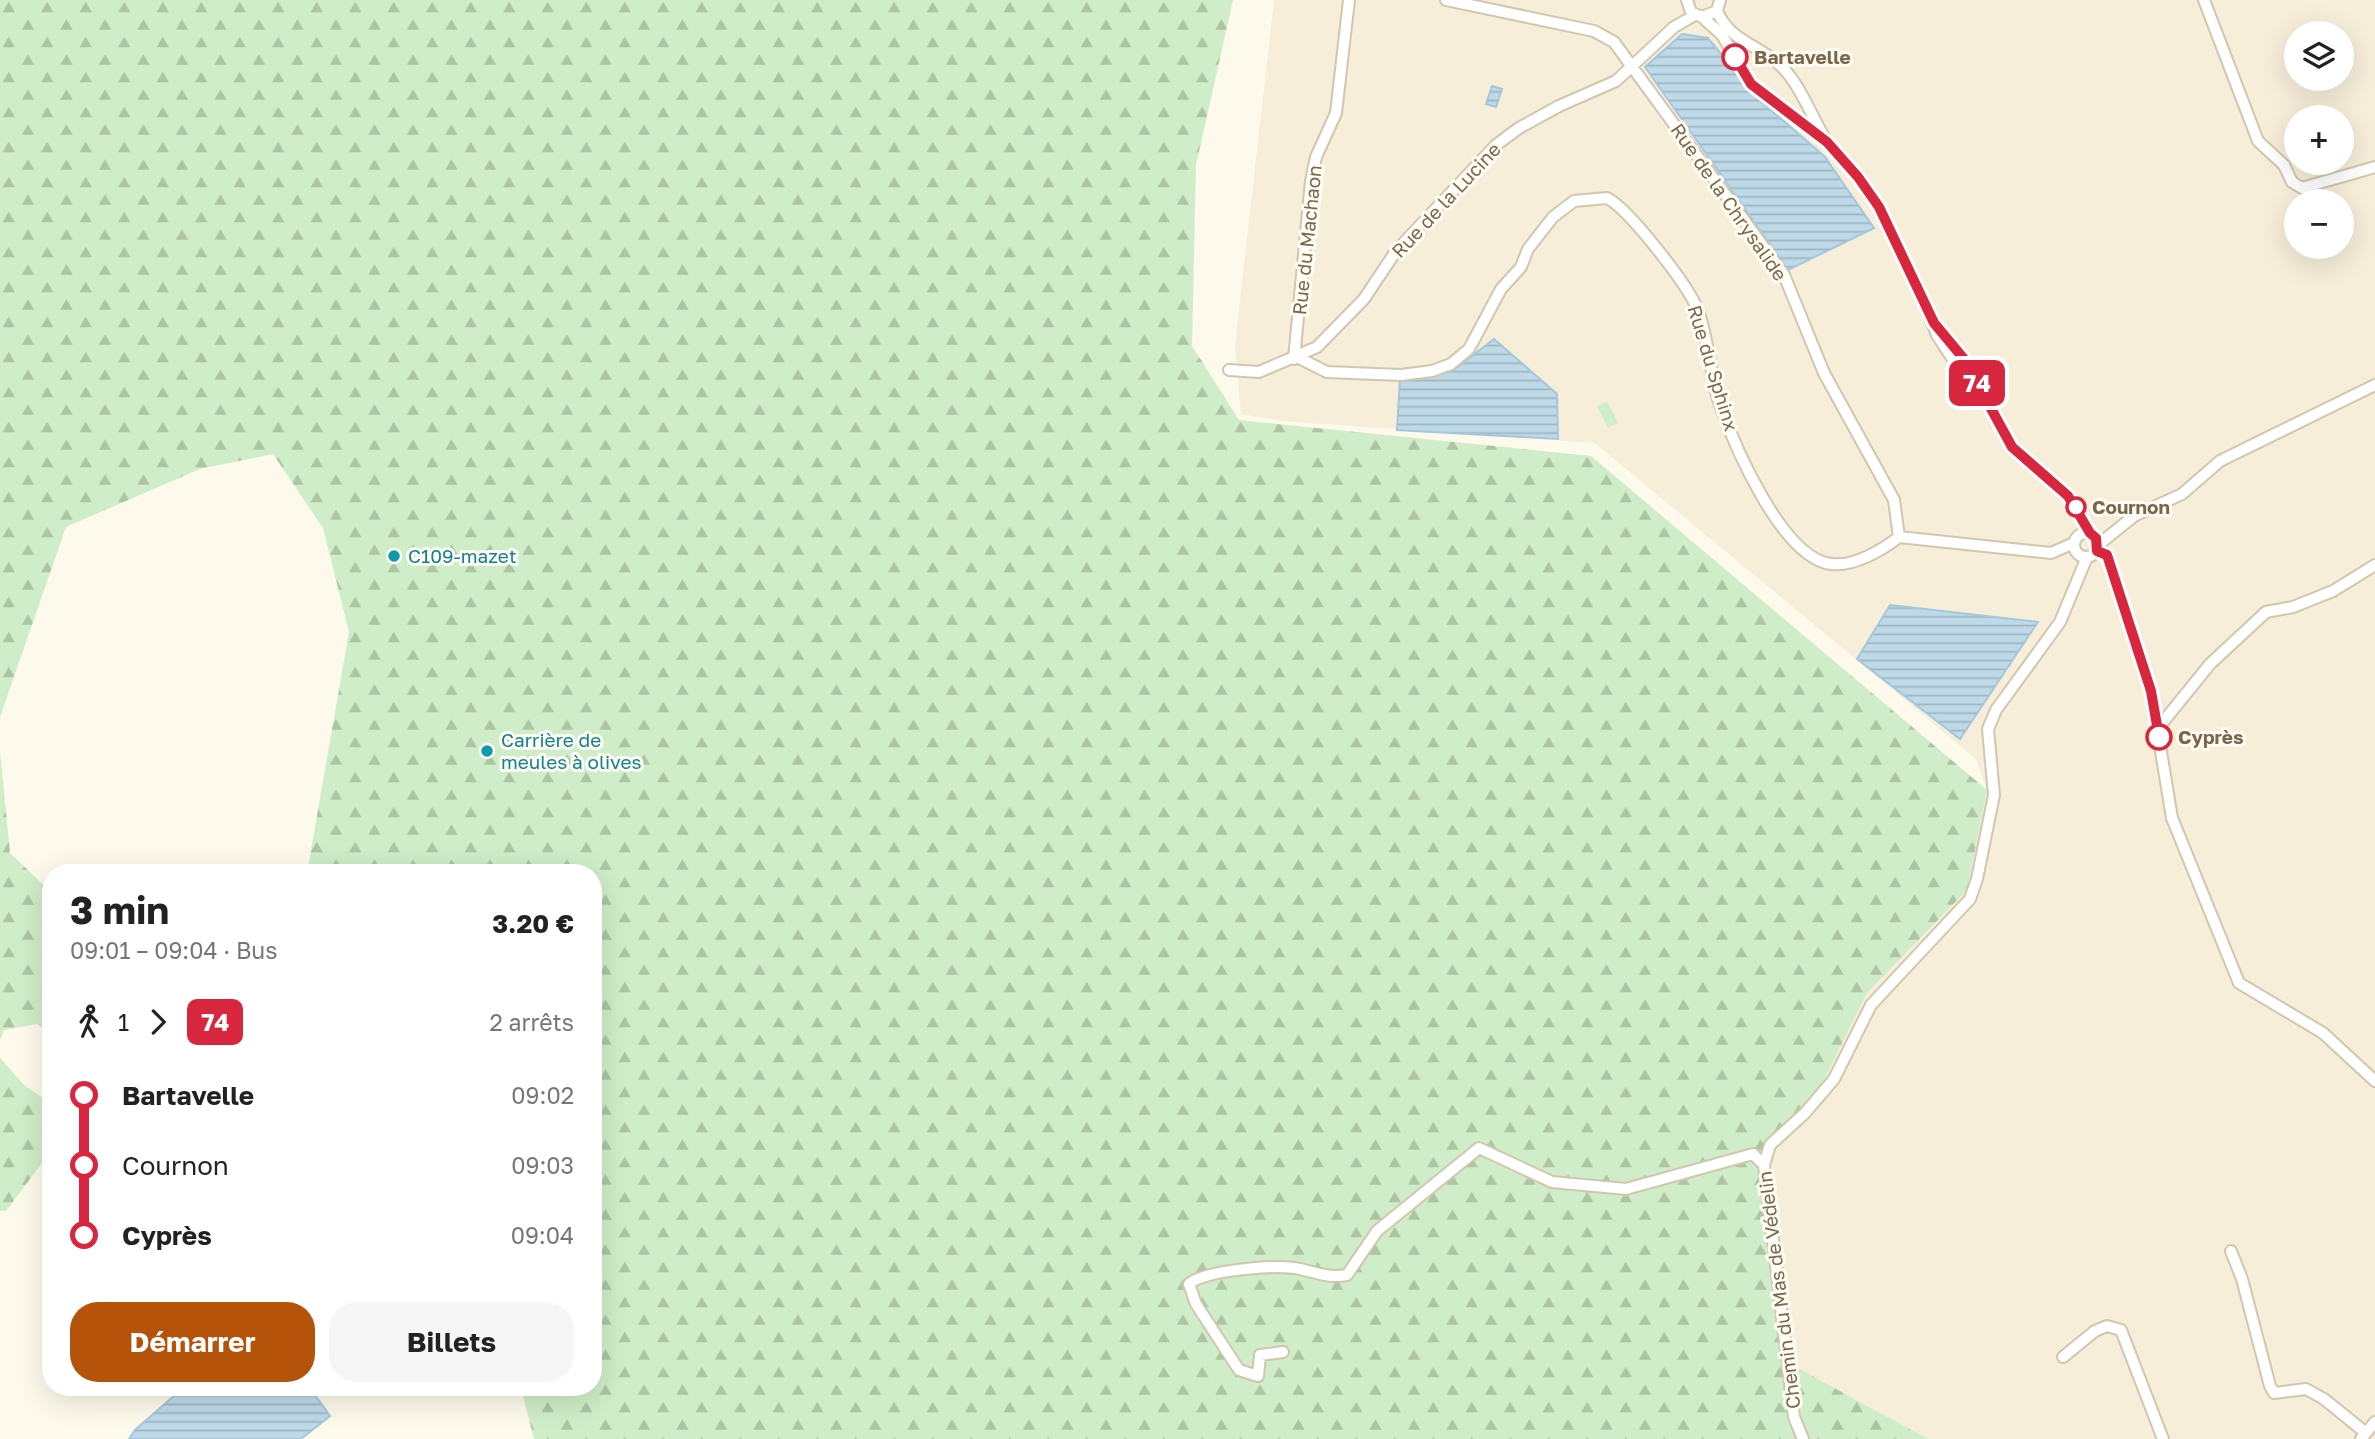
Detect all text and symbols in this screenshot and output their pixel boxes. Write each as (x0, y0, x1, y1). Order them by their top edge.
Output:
map controls (2284, 21, 2354, 259)
button: layers (2284, 21, 2354, 91)
marker: Bartavelle (1722, 44, 1748, 70)
place label: Bartavelle (1754, 45, 1851, 68)
button: + (2284, 105, 2354, 175)
street label: Rue de la Chrysalide (1666, 119, 1792, 285)
street label: Rue de la Lucine (1386, 137, 1505, 262)
street label: Rue du Machaon (1287, 164, 1326, 316)
button: − (2284, 189, 2354, 259)
street label: Rue du Sphinx (1683, 302, 1744, 434)
line badge: 74 (1946, 360, 2008, 406)
text: 74 (1963, 368, 1991, 397)
place label: Cournon (2092, 495, 2170, 518)
marker: Cournon (2066, 497, 2086, 517)
place label: C109-mazet (408, 544, 517, 567)
marker: C109-mazet (386, 548, 402, 564)
marker: Cyprès (2146, 724, 2172, 750)
place label: Cyprès (2178, 725, 2244, 748)
place label: Carrière de meules à olives (501, 728, 641, 773)
marker: Carrière de meules à olives (479, 743, 495, 759)
text: 3 min (70, 887, 169, 932)
text: 3.20 € (492, 908, 574, 939)
text: 09:01 – 09:04 · Bus (70, 936, 277, 964)
icon: walk (70, 1003, 108, 1041)
icon: forward (139, 1003, 177, 1041)
text: 74 (201, 1007, 229, 1036)
text: 1 (118, 1008, 129, 1036)
text: 2 arrêts (489, 1008, 574, 1036)
text: Bartavelle (122, 1080, 254, 1111)
text: 09:02 (511, 1081, 574, 1109)
text: Cournon (122, 1150, 229, 1181)
text: 09:03 (511, 1151, 574, 1179)
street label: Chemin du Mas de Védelin (1753, 1170, 1805, 1410)
text: Cyprès (122, 1220, 212, 1251)
text: 09:04 (511, 1221, 574, 1249)
button: Démarrer (70, 1302, 315, 1382)
button: Billets (329, 1302, 574, 1382)

